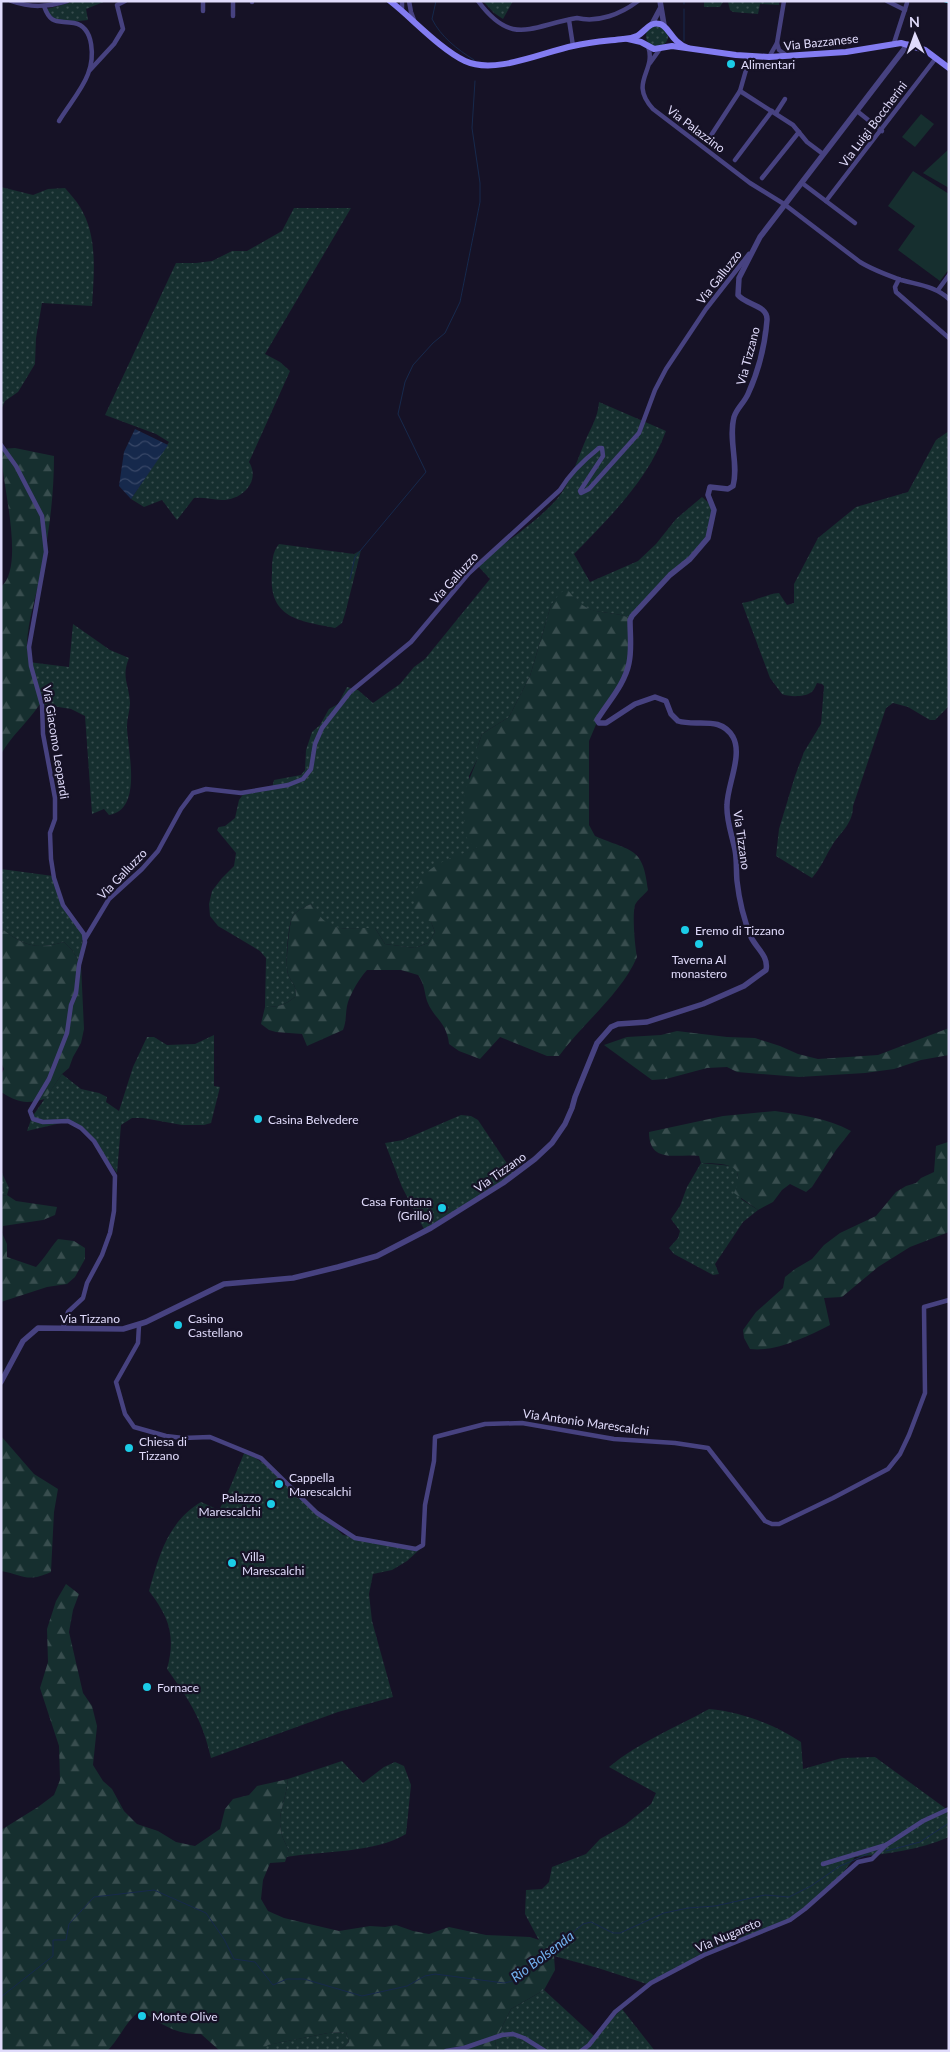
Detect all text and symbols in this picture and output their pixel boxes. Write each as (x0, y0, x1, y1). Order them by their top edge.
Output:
north arrow (890, 10, 940, 60)
text: N (909, 13, 920, 30)
street label: Via Bazzanese (783, 31, 859, 53)
place label: Alimentari (741, 57, 795, 72)
marker: Alimentari (725, 58, 737, 70)
street label: Via Luigi Boccherini (836, 78, 910, 170)
street label: Via Palazzino (664, 102, 728, 156)
street label: Via Galluzzo (693, 247, 745, 307)
street label: Via Tizzano (733, 325, 763, 387)
street label: Via Galluzzo (427, 549, 481, 607)
street label: Via Giacomo Leopardi (40, 684, 72, 800)
street label: Via Tizzano (730, 809, 754, 871)
street label: Via Galluzzo (94, 845, 150, 902)
place label: Eremo di Tizzano (695, 923, 785, 938)
marker: Eremo di Tizzano (679, 924, 691, 936)
marker: Taverna Al monastero (693, 938, 705, 950)
place label: Taverna Al monastero (671, 952, 727, 981)
place label: Casina Belvedere (268, 1112, 359, 1127)
marker: Casina Belvedere (252, 1113, 264, 1125)
street label: Via Tizzano (471, 1149, 529, 1195)
place label: Casa Fontana (Grillo) (361, 1194, 432, 1223)
marker: Casa Fontana (Grillo) (436, 1202, 448, 1214)
street label: Via Tizzano (60, 1311, 120, 1326)
place label: Casino Castellano (188, 1311, 243, 1340)
marker: Casino Castellano (172, 1319, 184, 1331)
street label: Via Antonio Marescalchi (522, 1406, 650, 1438)
place label: Chiesa di Tizzano (139, 1434, 187, 1463)
marker: Chiesa di Tizzano (123, 1442, 135, 1454)
place label: Cappella Marescalchi (289, 1470, 352, 1499)
marker: Cappella Marescalchi (273, 1478, 285, 1490)
place label: Palazzo Marescalchi (199, 1490, 261, 1519)
marker: Palazzo Marescalchi (265, 1498, 277, 1510)
place label: Villa Marescalchi (242, 1549, 305, 1578)
marker: Villa Marescalchi (226, 1557, 238, 1569)
place label: Fornace (157, 1680, 199, 1695)
marker: Fornace (141, 1681, 153, 1693)
street label: Via Nugareto (693, 1914, 763, 1955)
water label: Rio Bolsenda (507, 1927, 577, 1985)
place label: Monte Olive (152, 2009, 218, 2024)
marker: Monte Olive (136, 2010, 148, 2022)

